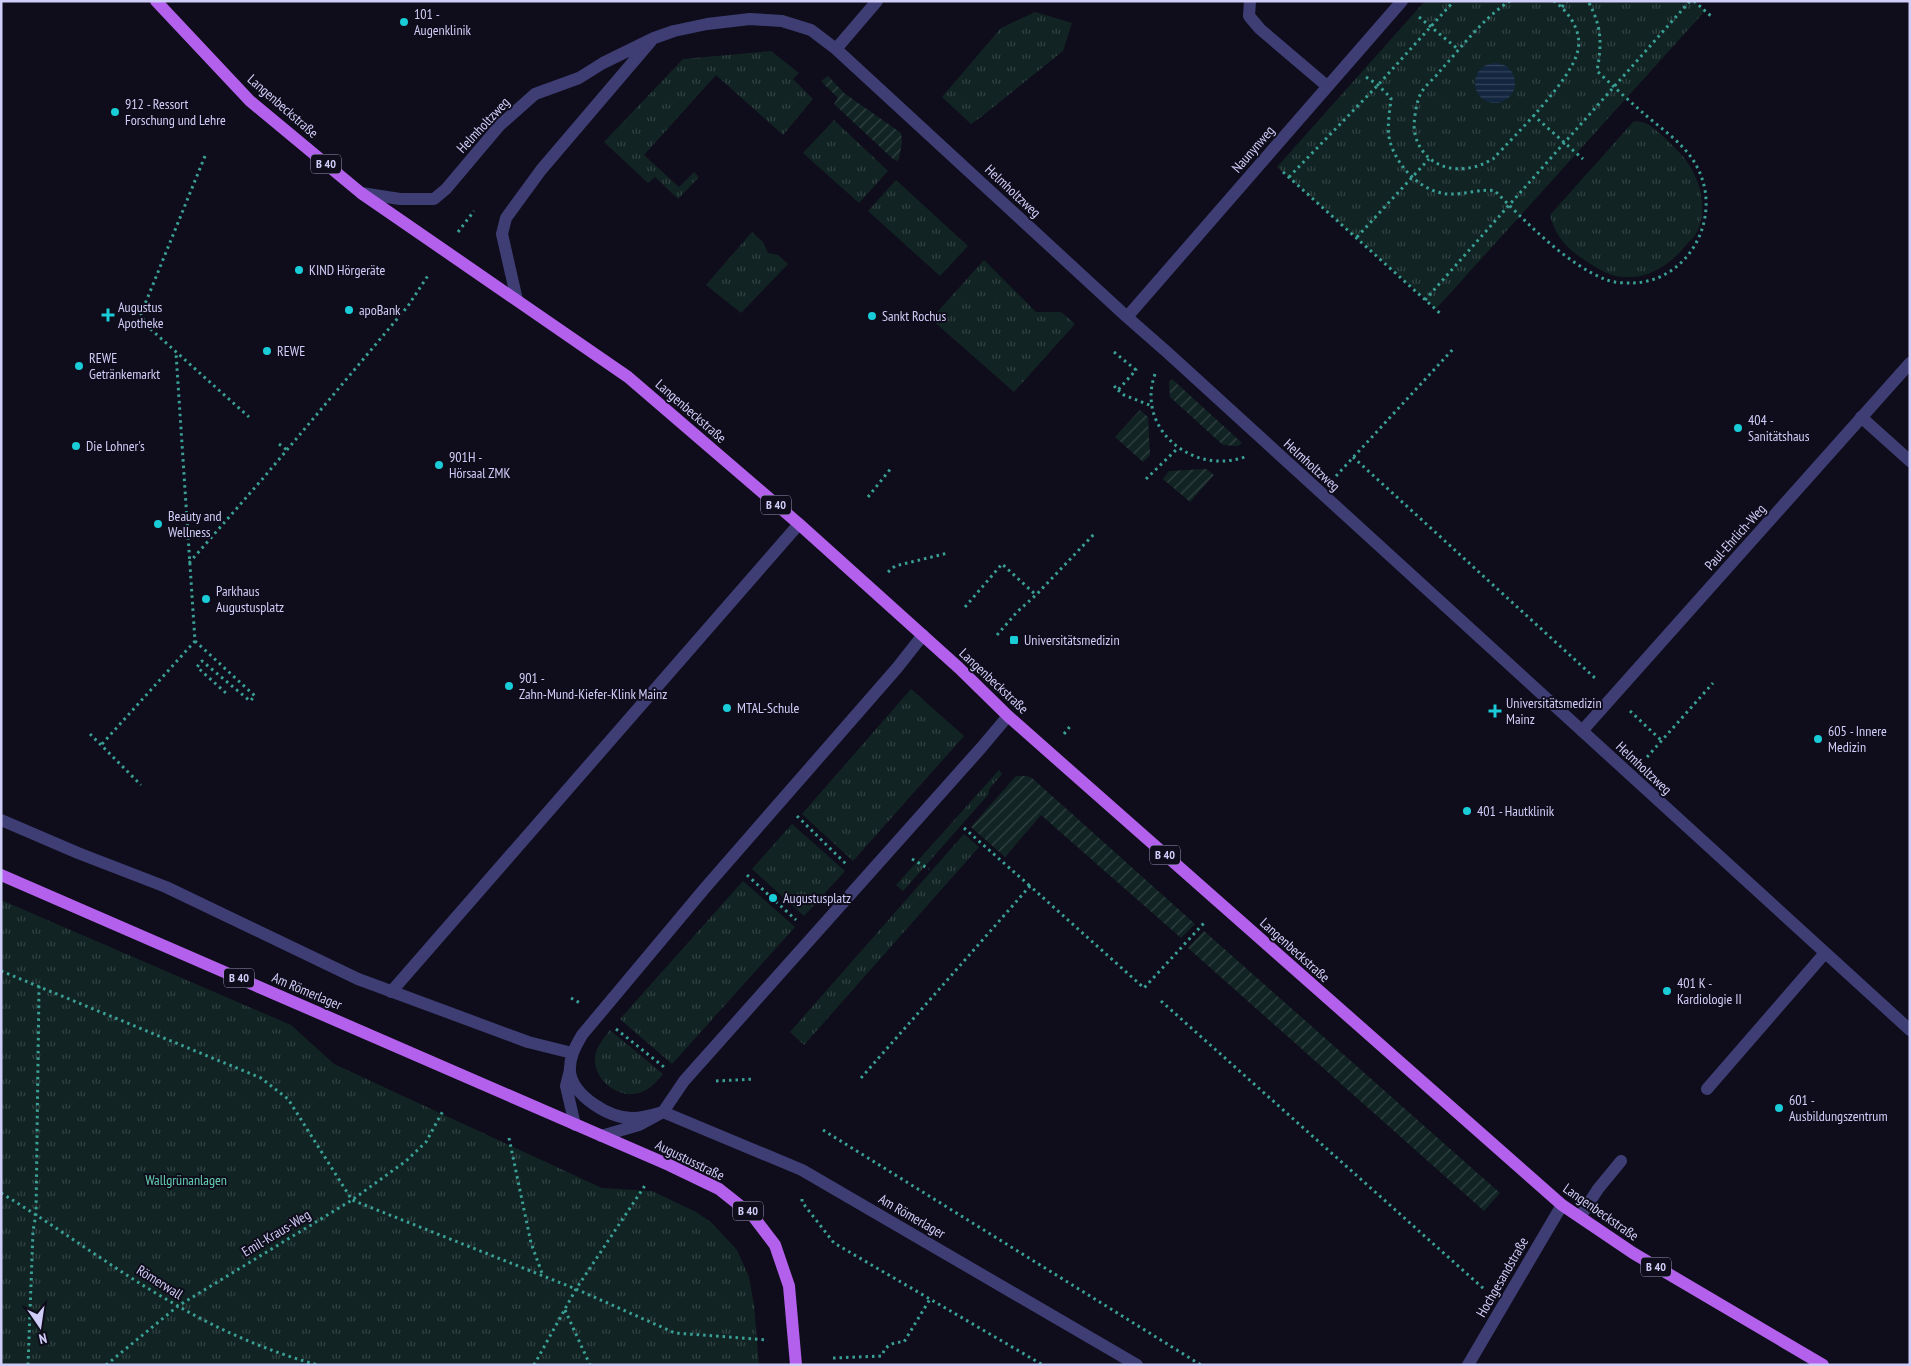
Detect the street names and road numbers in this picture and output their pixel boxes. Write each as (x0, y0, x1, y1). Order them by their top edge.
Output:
street label: Langenbeckstraße (244, 70, 322, 142)
street label: Helmholtzweg (453, 93, 513, 157)
street label: Naunynweg (1228, 122, 1278, 176)
road number: B 40 (311, 154, 341, 173)
street label: Helmholtzweg (981, 161, 1045, 221)
street label: Langenbeckstraße (652, 375, 730, 447)
street label: Helmholtzweg (1280, 435, 1344, 495)
road number: B 40 (761, 496, 791, 514)
street label: Paul-Ehrlich-Weg (1701, 500, 1769, 574)
street label: Langenbeckstraße (956, 644, 1033, 718)
street label: Helmholtzweg (1612, 738, 1676, 798)
road number: B 40 (1150, 846, 1180, 864)
street label: Langenbeckstraße (1256, 914, 1334, 986)
road number: B 40 (224, 968, 254, 988)
street label: Am Römerlager (269, 968, 345, 1014)
street label: Augustusstraße (652, 1136, 728, 1185)
street label: Langenbeckstraße (1560, 1179, 1642, 1245)
street label: Am Römerlager (875, 1190, 949, 1242)
road number: B 40 (733, 1202, 763, 1220)
street label: Emil-Kraus-Weg (238, 1205, 314, 1261)
street label: Hochgesandstraße (1472, 1233, 1532, 1320)
road number: B 40 (1641, 1258, 1671, 1276)
street label: Römerwall (133, 1261, 187, 1304)

